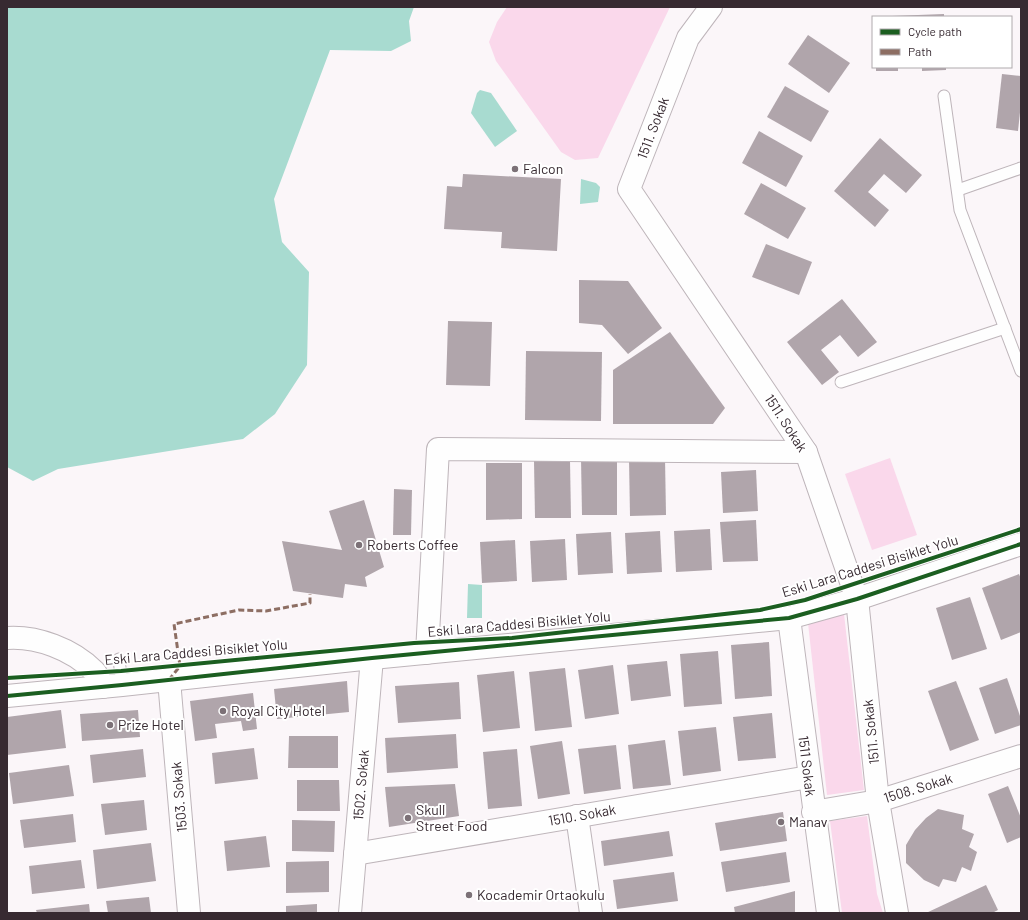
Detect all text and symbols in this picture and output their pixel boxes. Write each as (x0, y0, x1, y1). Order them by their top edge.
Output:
legend (872, 16, 1012, 68)
text: Cycle path (908, 24, 962, 38)
text: Path (908, 44, 932, 58)
street label: 1511. Sokak (633, 94, 672, 161)
place label: Falcon (523, 160, 563, 177)
marker: Falcon (510, 164, 520, 174)
street label: 1511. Sokak (762, 391, 811, 455)
street label: Eski Lara Caddesi Bisiklet Yolu (780, 531, 960, 600)
place label: Roberts Coffee (367, 536, 458, 553)
marker: Roberts Coffee (354, 540, 364, 550)
street label: Eski Lara Caddesi Bisiklet Yolu (427, 607, 611, 640)
street label: Eski Lara Caddesi Bisiklet Yolu (104, 635, 288, 668)
street label: 1511. Sokak (859, 699, 882, 765)
place label: Royal City Hotel (231, 702, 325, 719)
marker: Royal City Hotel (218, 706, 228, 716)
place label: Prize Hotel (118, 716, 184, 733)
marker: Prize Hotel (105, 720, 115, 730)
street label: 1511 Sokak (795, 735, 820, 797)
street label: 1502. Sokak (349, 749, 372, 821)
street label: 1503. Sokak (167, 761, 190, 833)
street label: 1508. Sokak (881, 769, 954, 806)
street label: 1510. Sokak (547, 800, 617, 829)
place label: Skull Street Food (416, 801, 487, 834)
marker: Skull Street Food (403, 813, 413, 823)
place label: Manav (789, 813, 828, 830)
marker: Manav (776, 817, 786, 827)
place label: Kocademir Ortaokulu (477, 886, 605, 903)
marker: Kocademir Ortaokulu (464, 890, 474, 900)

